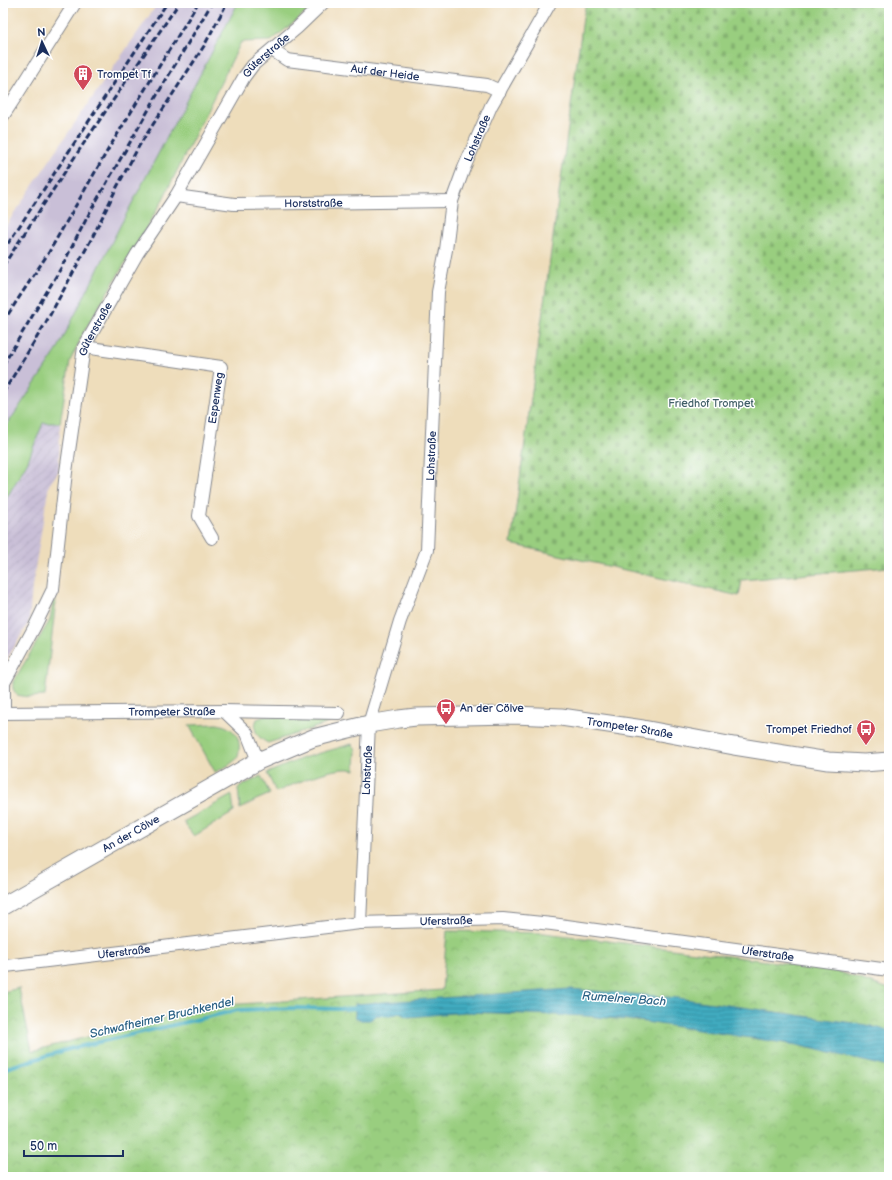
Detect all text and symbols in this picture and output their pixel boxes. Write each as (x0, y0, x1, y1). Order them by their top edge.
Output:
north arrow (22, 22, 62, 62)
text: N (37, 26, 46, 39)
street label: Güterstraße (240, 30, 293, 80)
street label: Auf der Heide (350, 62, 421, 83)
building icon: Trompet Tf (72, 63, 94, 91)
place label: Trompet Tf (97, 68, 152, 81)
street label: Lohstraße (461, 112, 493, 163)
street label: Horststraße (284, 196, 343, 210)
street label: Güterstraße (76, 299, 115, 357)
street label: Espenweg (206, 371, 226, 425)
park label: Friedhof Trompet (668, 397, 754, 410)
street label: Lohstraße (423, 430, 439, 481)
bus stop icon: An der Cölve (435, 697, 457, 725)
place label: An der Cölve (460, 702, 524, 715)
street label: Trompeter Straße (128, 705, 216, 718)
street label: Trompeter Straße (586, 714, 675, 741)
bus stop icon: Trompet Friedhof (855, 718, 877, 746)
place label: Trompet Friedhof (766, 723, 853, 736)
street label: Lohstraße (359, 744, 375, 795)
street label: An der Cölve (100, 812, 162, 855)
street label: Uferstraße (419, 913, 473, 928)
street label: Uferstraße (97, 942, 151, 961)
street label: Uferstraße (741, 943, 795, 964)
water label: Rumelner Bach (582, 989, 667, 1009)
water label: Schwafheimer Bruchkendel (88, 994, 237, 1042)
scale bar (24, 1132, 123, 1158)
text: 50 m (30, 1139, 57, 1154)

